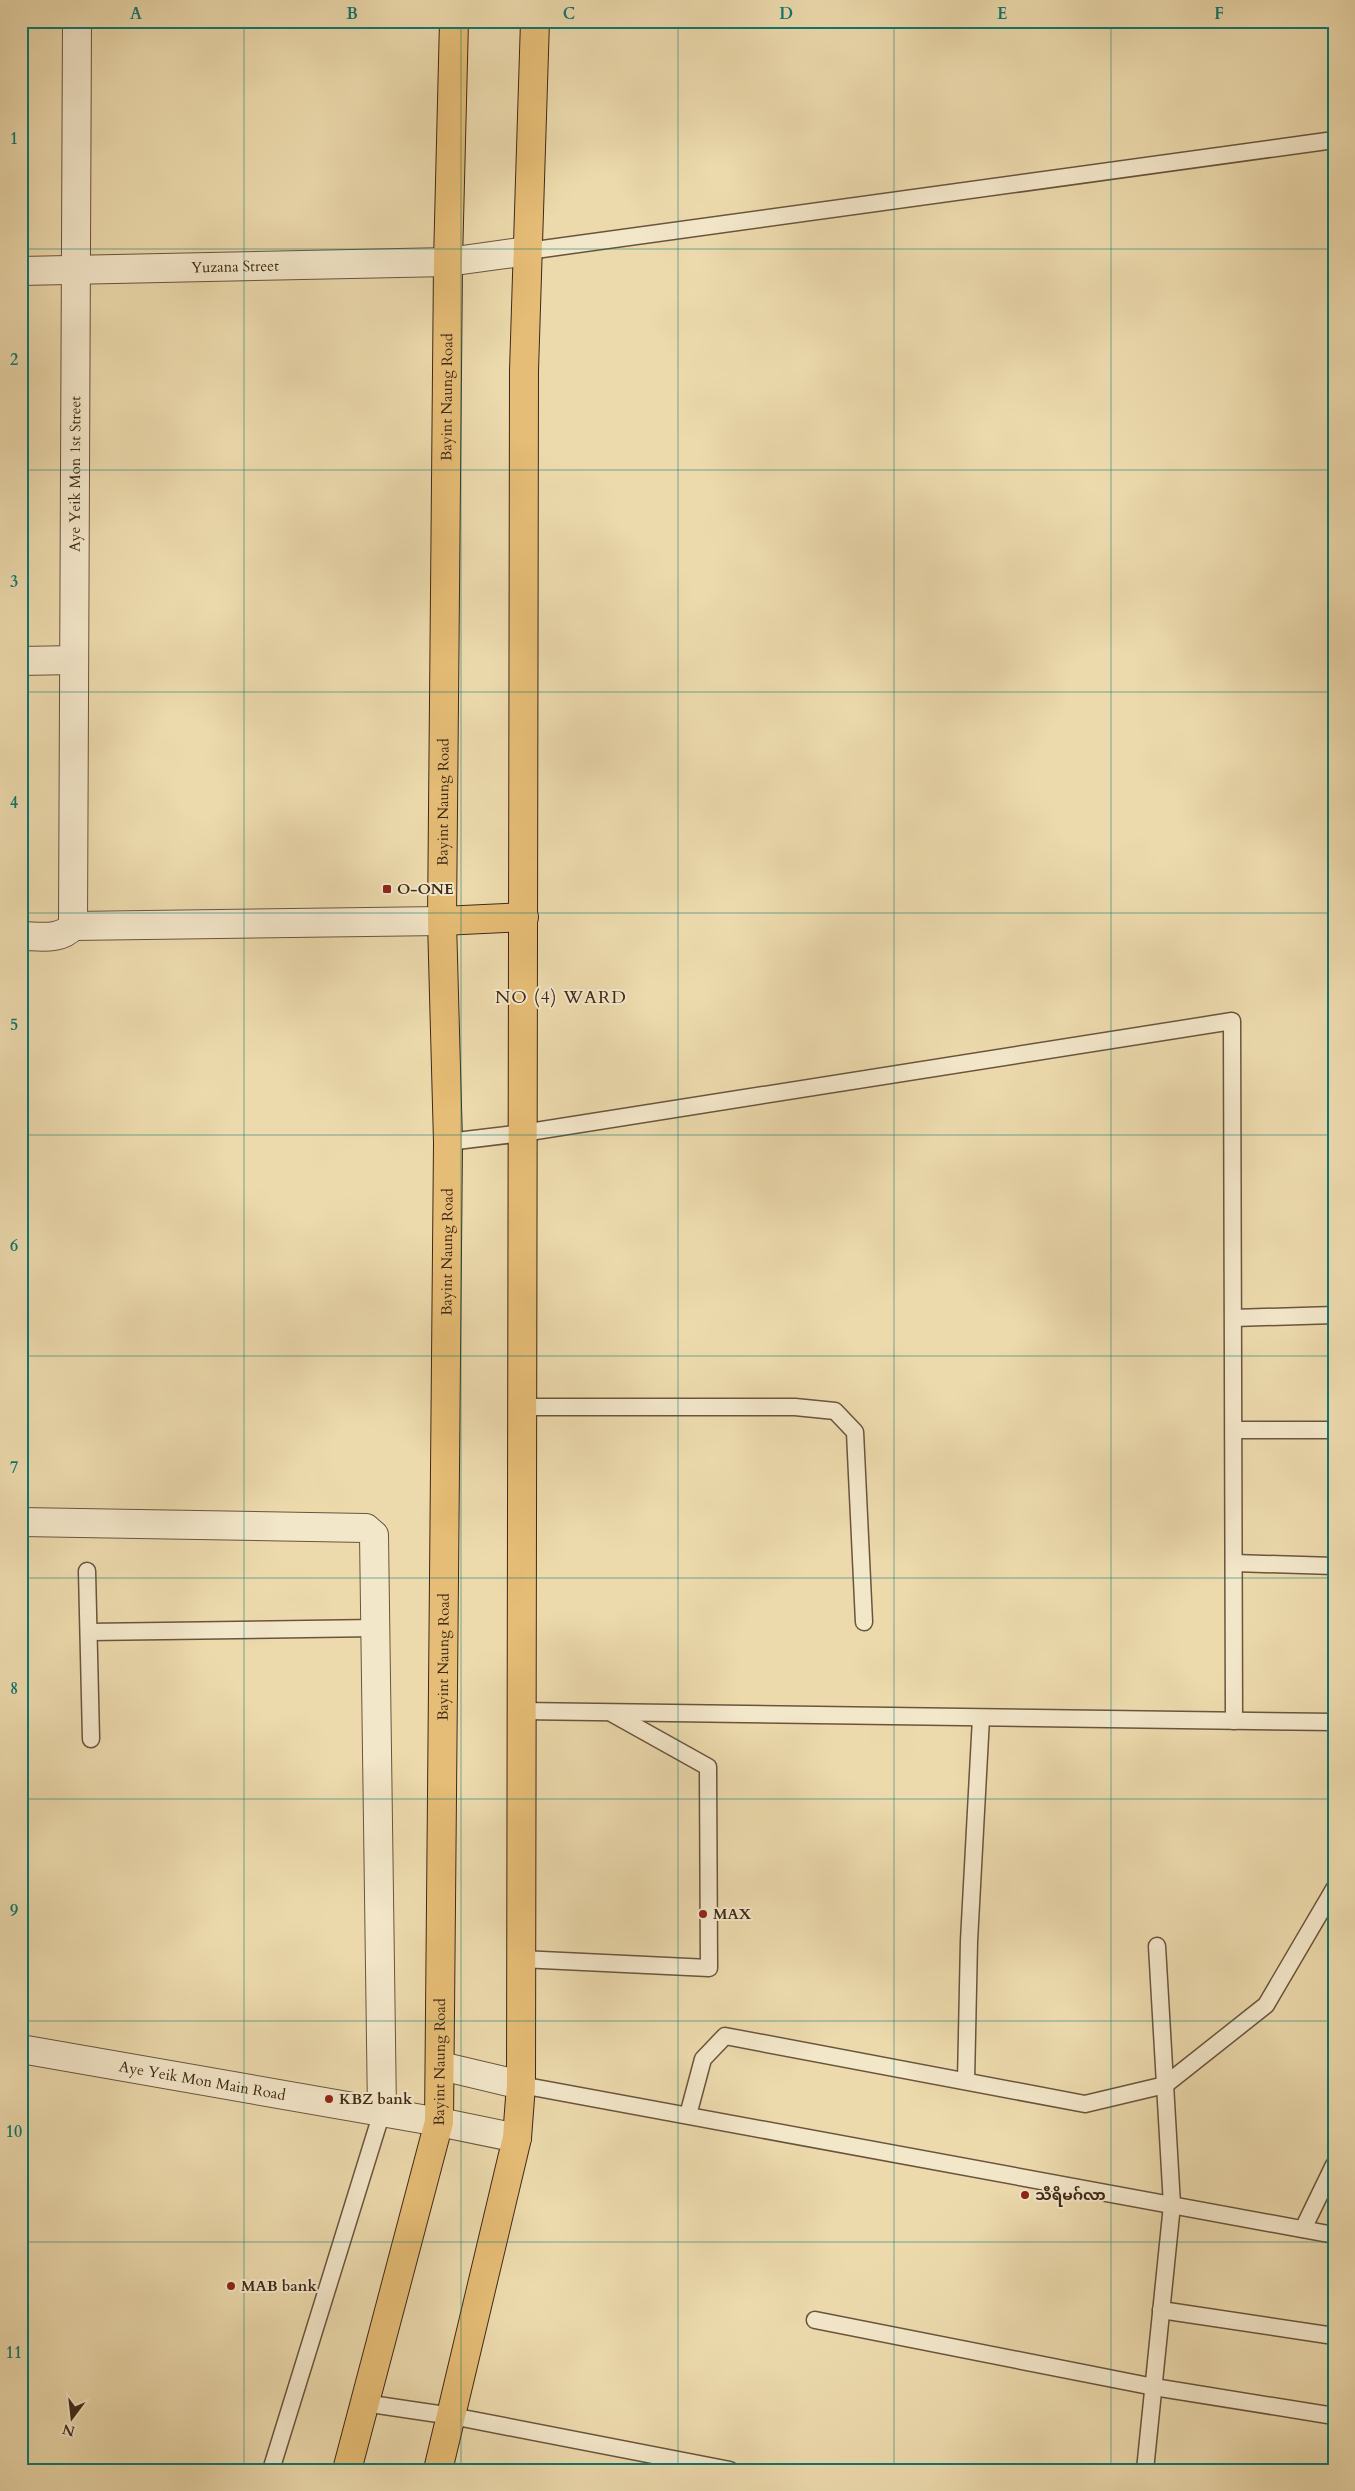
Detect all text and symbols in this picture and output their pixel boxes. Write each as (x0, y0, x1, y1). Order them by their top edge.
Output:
text: A (130, 3, 142, 25)
text: B (346, 3, 358, 25)
text: C (563, 3, 575, 25)
text: D (779, 3, 793, 25)
text: E (997, 3, 1007, 25)
text: F (1214, 3, 1224, 25)
text: 1 (10, 128, 18, 150)
street label: Yuzana Street (191, 256, 279, 277)
street label: Bayint Naung Road (436, 333, 457, 461)
text: 2 (10, 349, 18, 371)
street label: Aye Yeik Mon 1st Street (65, 396, 85, 552)
text: 3 (10, 571, 18, 593)
street label: Bayint Naung Road (433, 738, 454, 866)
text: 4 (10, 792, 18, 814)
place label: O-ONE (397, 879, 453, 899)
marker: O-ONE (381, 883, 393, 895)
district label: NO (4) WARD (495, 985, 627, 1010)
text: 5 (10, 1014, 18, 1036)
street label: Bayint Naung Road (436, 1188, 458, 1316)
text: 6 (10, 1235, 18, 1257)
text: 7 (10, 1457, 18, 1479)
street label: Bayint Naung Road (433, 1593, 454, 1721)
text: 8 (10, 1678, 18, 1700)
text: 9 (10, 1900, 18, 1922)
place label: MAX (713, 1904, 752, 1924)
marker: MAX (697, 1908, 709, 1920)
street label: Bayint Naung Road (429, 1998, 450, 2126)
street label: Aye Yeik Mon Main Road (117, 2056, 287, 2105)
place label: KBZ bank (339, 2089, 413, 2109)
marker: KBZ bank (323, 2093, 335, 2105)
text: 10 (6, 2121, 22, 2143)
place label: သီရိမဂ်လာ (1035, 2185, 1106, 2207)
marker: သီရိမဂ်လာ (1019, 2189, 1031, 2201)
place label: MAB bank (241, 2276, 317, 2296)
marker: MAB bank (225, 2280, 237, 2292)
text: 11 (6, 2342, 22, 2364)
north arrow (48, 2394, 98, 2444)
text: N (60, 2419, 77, 2441)

